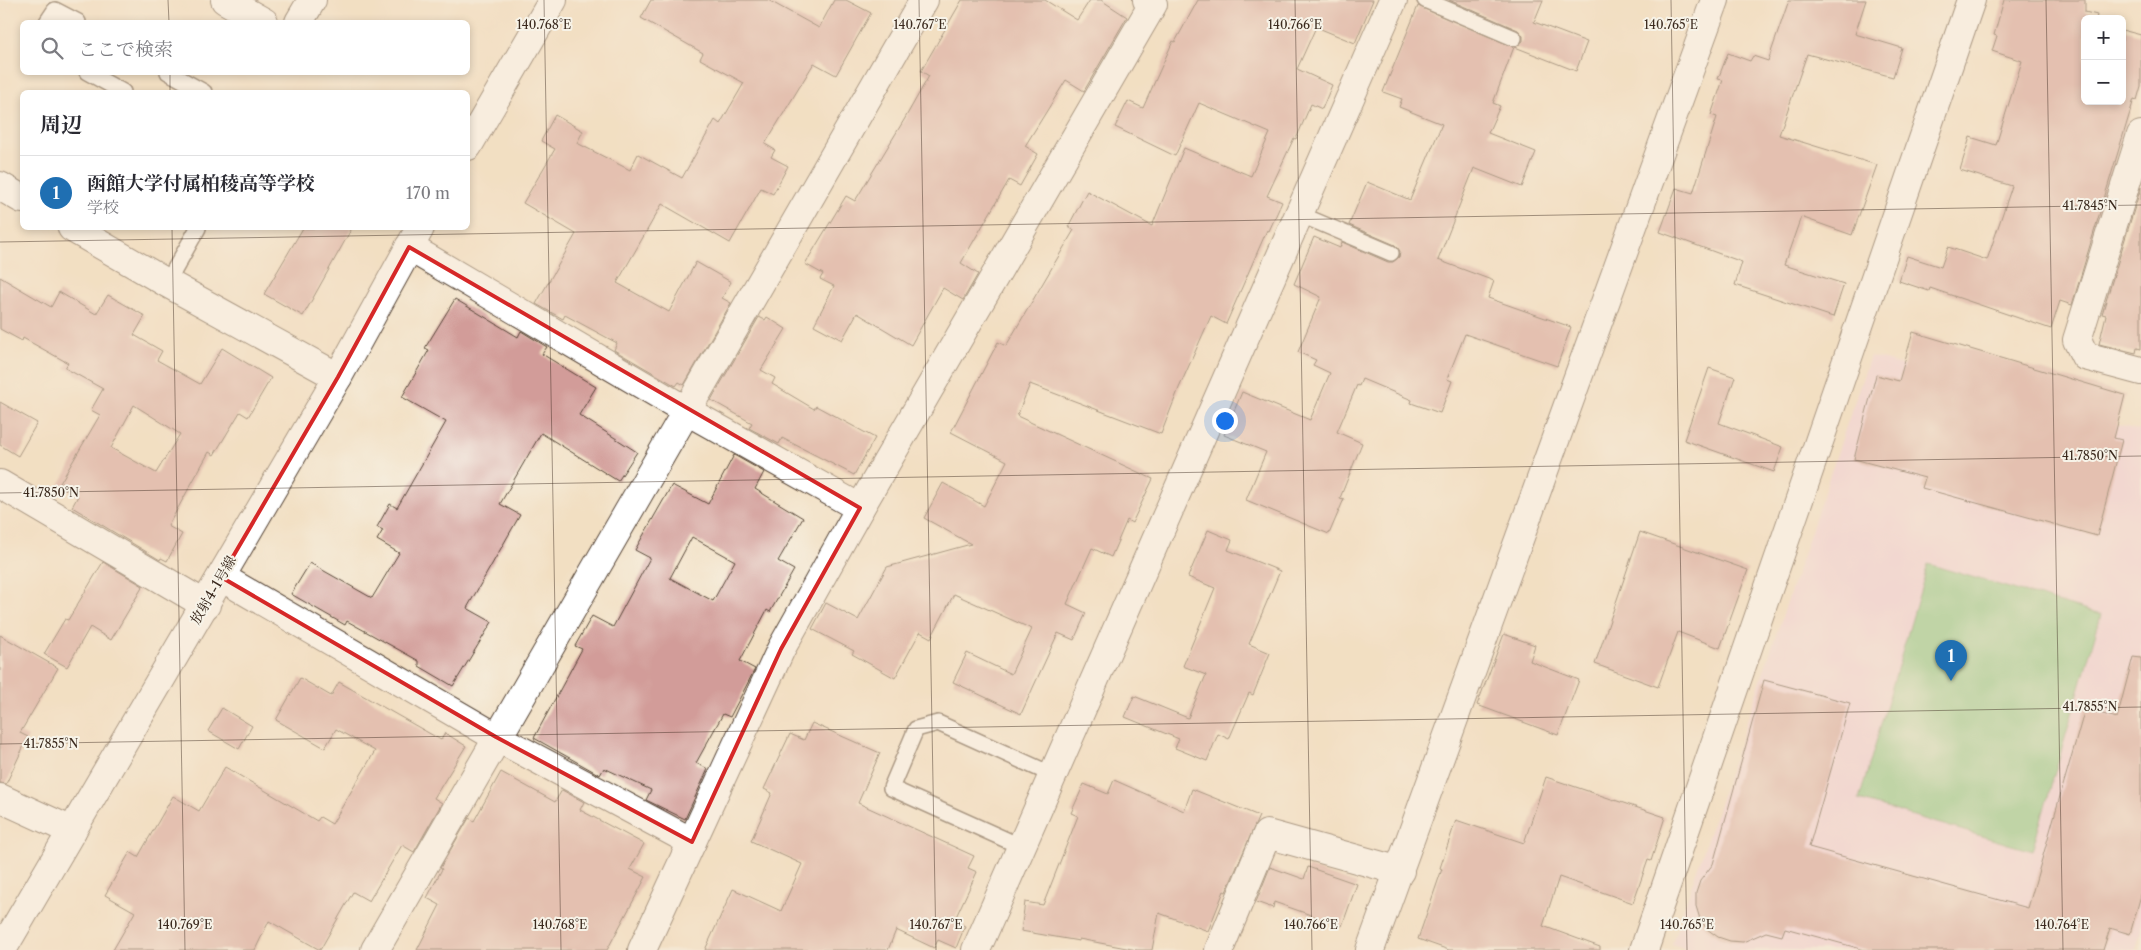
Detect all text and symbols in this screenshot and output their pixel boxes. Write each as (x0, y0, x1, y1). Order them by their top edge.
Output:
map controls (2081, 15, 2126, 105)
button: + (2081, 15, 2126, 60)
text: 140.768°E (517, 17, 571, 32)
text: 140.767°E (893, 17, 947, 32)
text: 140.766°E (1268, 17, 1322, 32)
text: 140.765°E (1644, 17, 1698, 32)
search box (20, 20, 470, 75)
icon: search (38, 34, 66, 62)
text: ここで検索 (78, 38, 173, 61)
button: − (2081, 60, 2126, 105)
text: 周辺 (40, 112, 82, 137)
text: 函館大学付属柏稜高等学校 (87, 172, 315, 195)
text: 1 (52, 183, 60, 203)
text: 170 m (406, 183, 450, 203)
text: 学校 (87, 197, 119, 217)
text: 41.7845°N (2062, 198, 2118, 213)
your location (1212, 408, 1238, 434)
text: 41.7850°N (2062, 448, 2118, 463)
text: 41.7850°N (23, 485, 79, 500)
street label: 放射4-1号線 (186, 552, 240, 628)
pin: 1 (1935, 640, 1967, 681)
text: 41.7855°N (2063, 699, 2118, 714)
text: 41.7855°N (24, 736, 79, 751)
text: 140.769°E (158, 917, 212, 932)
text: 140.768°E (533, 917, 587, 932)
text: 140.767°E (909, 917, 963, 932)
text: 140.766°E (1284, 917, 1338, 932)
text: 140.765°E (1660, 917, 1714, 932)
text: 140.764°E (2035, 917, 2089, 932)

